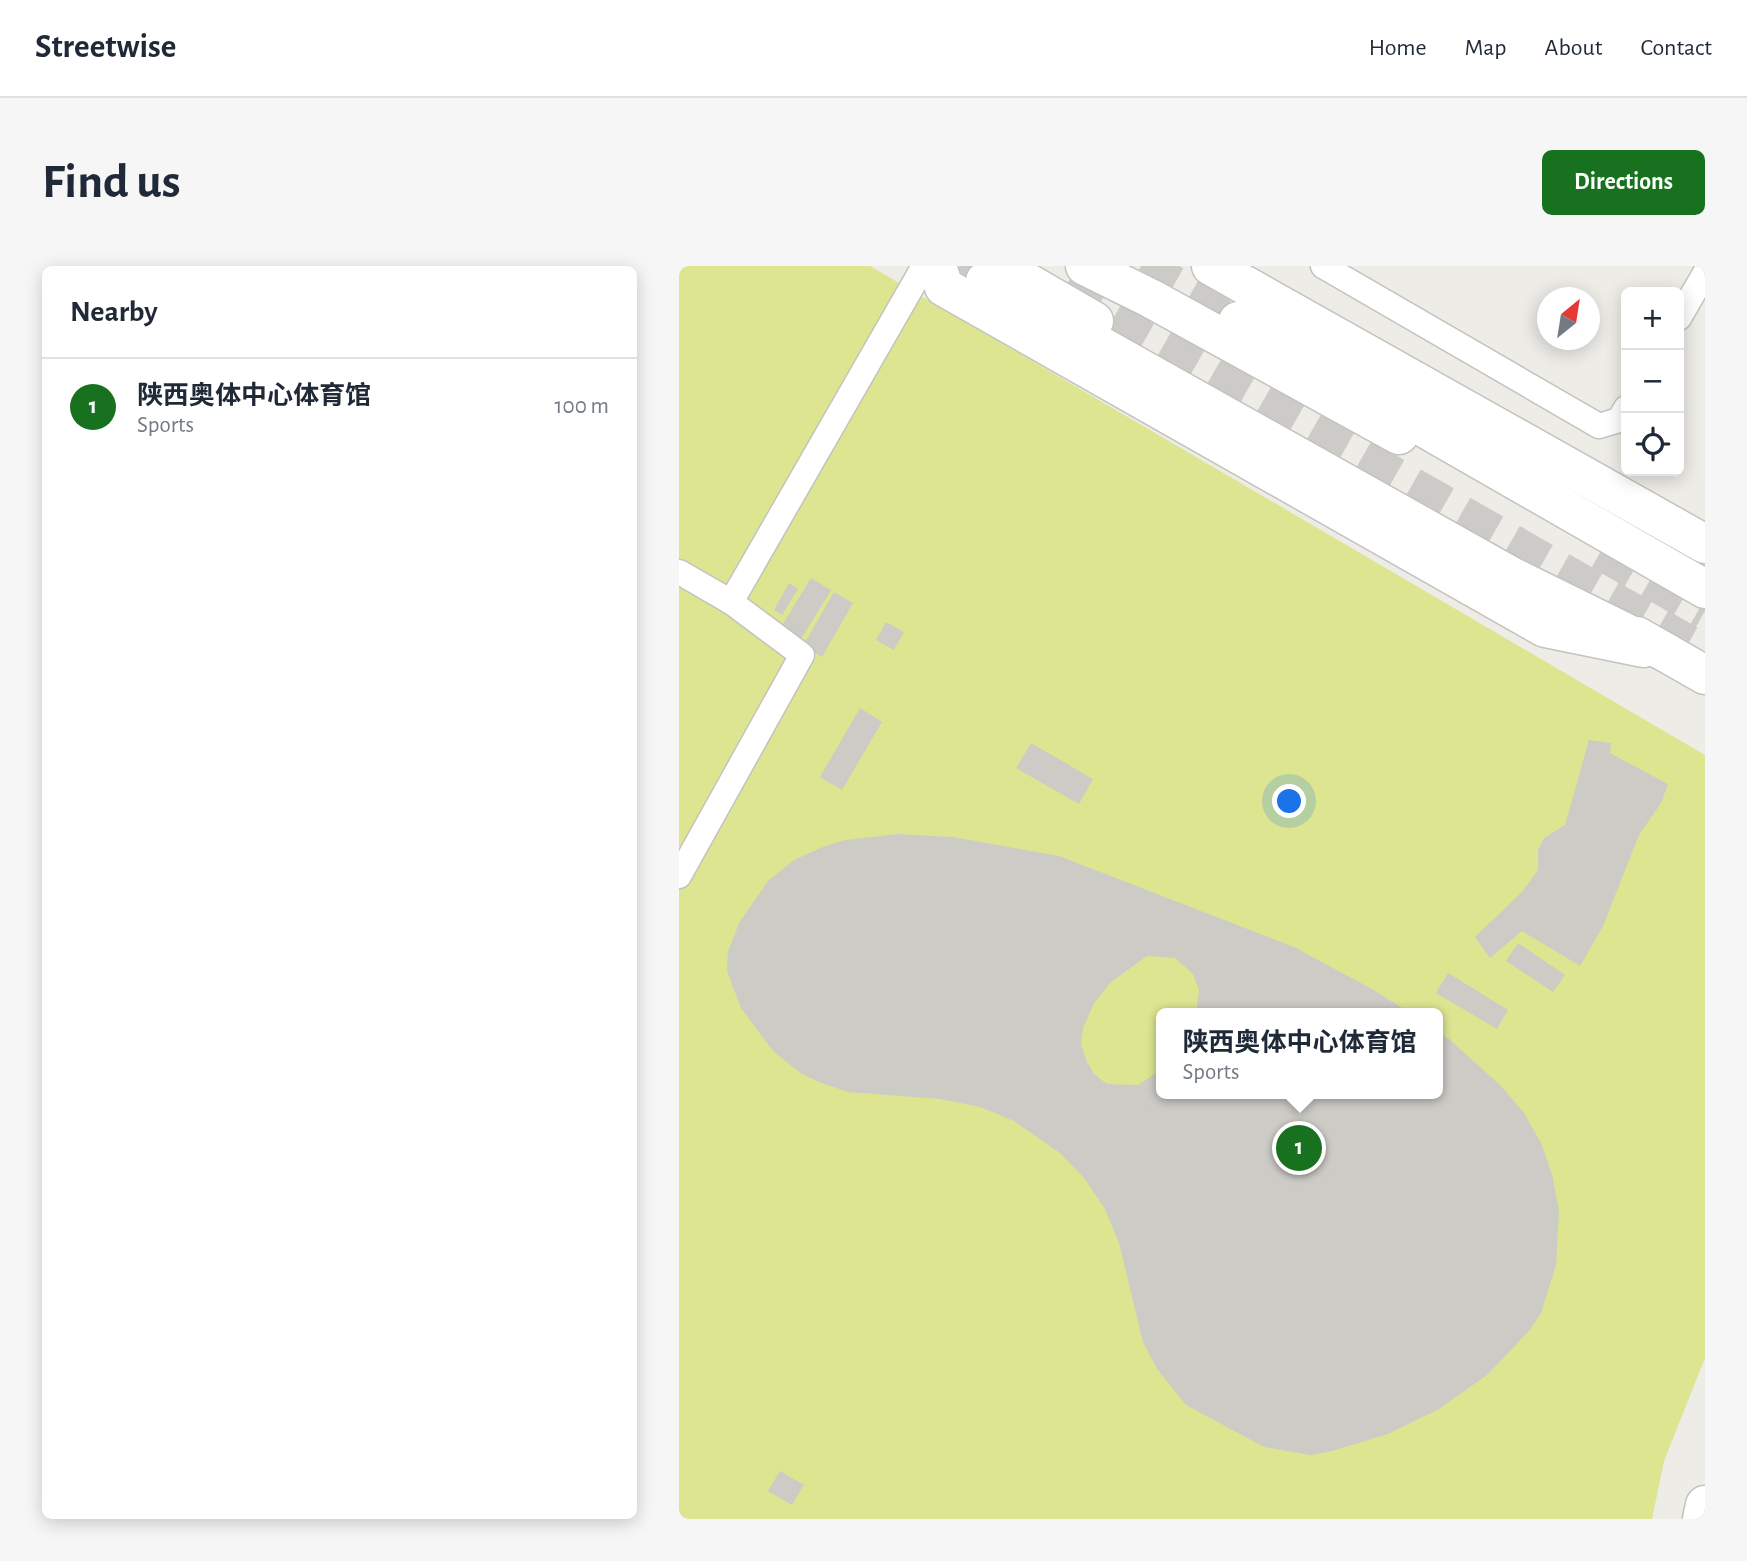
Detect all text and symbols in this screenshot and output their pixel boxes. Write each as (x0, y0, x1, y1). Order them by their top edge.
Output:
text: Streetwise (35, 31, 176, 64)
text: Home (1369, 36, 1427, 60)
text: Map (1465, 36, 1507, 60)
text: About (1545, 36, 1602, 60)
text: Contact (1640, 36, 1712, 60)
button: Directions (1542, 150, 1705, 215)
text: Find us (42, 158, 181, 207)
north arrow (1537, 287, 1600, 350)
map controls (1621, 287, 1684, 476)
button: + (1621, 287, 1684, 350)
text: Nearby (70, 297, 158, 327)
button: − (1621, 350, 1684, 413)
text: 陕西奥体中心体育馆 (137, 383, 371, 409)
text: 1 (89, 395, 97, 418)
text: 100 m (555, 395, 609, 418)
button: locate (1621, 413, 1684, 476)
text: Sports (137, 414, 194, 437)
your location (1272, 784, 1306, 818)
popup (1156, 1008, 1443, 1099)
text: 陕西奥体中心体育馆 (1182, 1030, 1417, 1056)
text: Sports (1182, 1061, 1239, 1084)
pin: 1 (1276, 1122, 1322, 1174)

